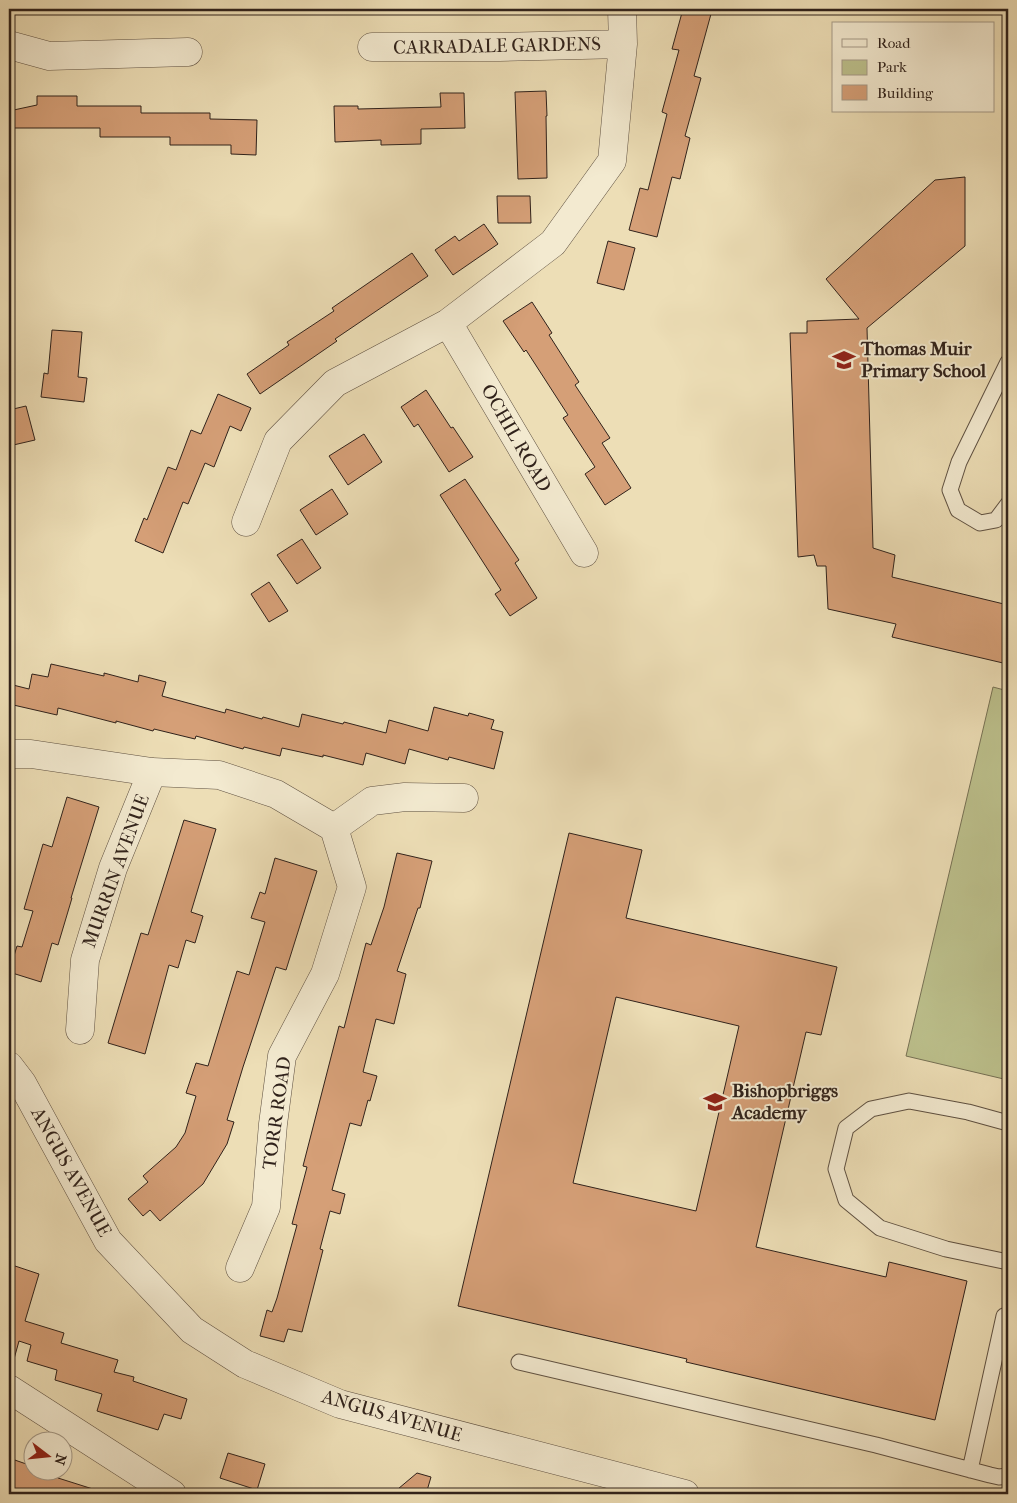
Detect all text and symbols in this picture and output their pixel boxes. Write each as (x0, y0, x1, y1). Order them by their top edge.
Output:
legend (832, 22, 994, 112)
street label: CARRADALE GARDENS (393, 33, 601, 59)
text: Road (877, 34, 911, 52)
text: Park (877, 58, 907, 76)
text: Building (877, 84, 934, 102)
place label: Thomas Muir Primary School (860, 338, 987, 382)
school or university icon: Thomas Muir Primary School (831, 347, 857, 373)
street label: OCHIL ROAD (476, 380, 556, 496)
street label: MURRIN AVENUE (78, 791, 154, 951)
street label: TORR ROAD (258, 1055, 296, 1171)
place label: Bishopbriggs Academy (731, 1080, 838, 1124)
school or university icon: Bishopbriggs Academy (702, 1089, 728, 1115)
street label: ANGUS AVENUE (26, 1103, 116, 1241)
street label: ANGUS AVENUE (319, 1385, 465, 1447)
north arrow (22, 1430, 72, 1480)
text: N (50, 1452, 70, 1467)

